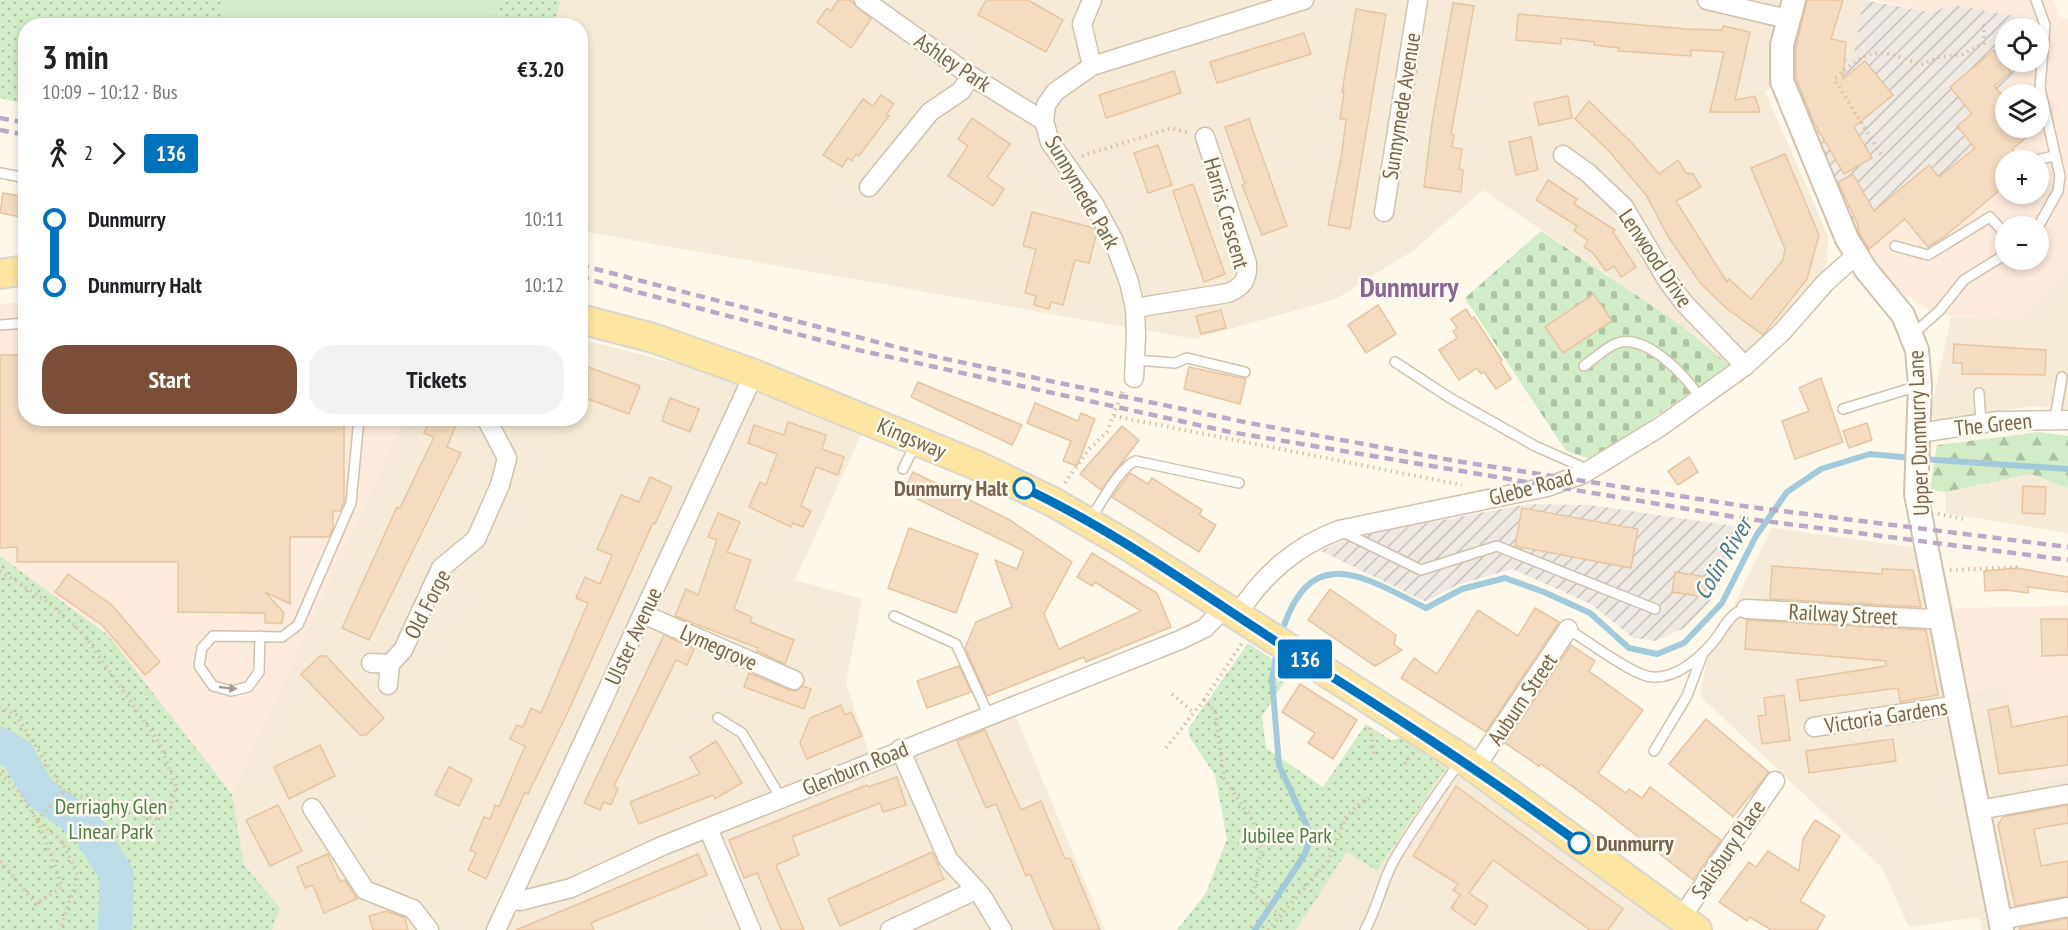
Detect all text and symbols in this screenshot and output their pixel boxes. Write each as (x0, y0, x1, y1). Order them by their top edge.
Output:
map controls (1995, 18, 2049, 270)
button: locate (1995, 18, 2049, 72)
street label: Ashley Park (909, 26, 997, 98)
street label: Sunnymede Avenue (1376, 31, 1426, 181)
text: 3 min (42, 35, 109, 78)
text: €3.20 (517, 55, 564, 83)
text: 10:09 – 10:12 · Bus (42, 79, 177, 105)
button: layers (1995, 84, 2049, 138)
street label: Sunnymede Park (1039, 130, 1127, 254)
icon: walk (42, 137, 75, 170)
icon: forward (102, 137, 135, 170)
text: 2 (84, 140, 93, 166)
text: 136 (156, 140, 186, 167)
button: + (1995, 150, 2049, 204)
street label: Harris Crescent (1198, 154, 1256, 272)
street label: Lenwood Drive (1613, 203, 1699, 313)
text: Dunmurry (88, 205, 166, 233)
text: 10:11 (524, 206, 564, 232)
button: − (1995, 216, 2049, 270)
district label: Dunmurry (1360, 268, 1459, 305)
text: Dunmurry Halt (88, 271, 202, 299)
text: 10:12 (524, 272, 564, 298)
button: Start (42, 345, 297, 414)
button: Tickets (309, 345, 564, 414)
street label: Upper Dunmurry Lane (1901, 350, 1935, 516)
street label: The Green (1953, 406, 2033, 442)
street label: Kingsway (873, 411, 951, 465)
street label: Glebe Road (1486, 462, 1576, 512)
place label: Dunmurry Halt (894, 474, 1009, 502)
marker: Dunmurry Halt (1013, 477, 1035, 499)
water label: Colin River (1686, 509, 1761, 605)
street label: Old Forge (398, 564, 456, 644)
street label: Ulster Avenue (598, 583, 668, 689)
street label: Railway Street (1788, 597, 1898, 631)
street label: Lymegrove (676, 618, 762, 676)
line badge: 136 (1270, 640, 1340, 678)
text: 136 (1290, 646, 1320, 673)
street label: Auburn Street (1481, 648, 1563, 750)
one-way arrow (219, 683, 238, 693)
street label: Victoria Gardens (1822, 692, 1949, 740)
street label: Glenburn Road (798, 734, 912, 802)
park label: Derriaghy Glen Linear Park (55, 792, 167, 845)
street label: Salisbury Place (1685, 794, 1771, 904)
park label: Jubilee Park (1241, 821, 1332, 849)
place label: Dunmurry (1596, 829, 1675, 857)
marker: Dunmurry (1568, 832, 1590, 854)

